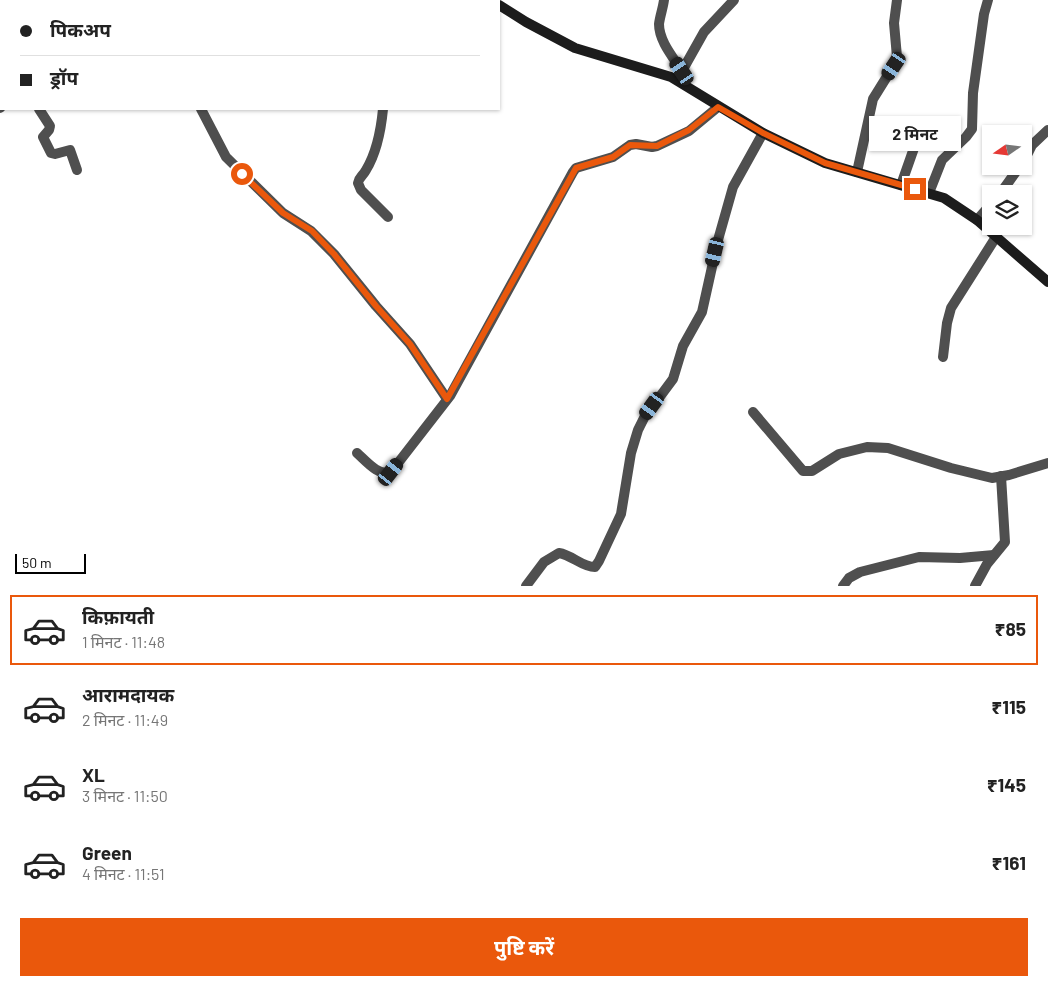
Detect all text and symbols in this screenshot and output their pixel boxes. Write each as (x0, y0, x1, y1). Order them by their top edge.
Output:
text: पिकअप (50, 18, 111, 41)
car (879, 49, 908, 83)
car (667, 54, 696, 88)
text: ड्रॉप (50, 66, 78, 89)
callout: 2 मिनट (869, 116, 961, 152)
text: 2 मिनट (892, 124, 938, 143)
north arrow (982, 125, 1032, 175)
map controls (982, 125, 1032, 235)
route start (231, 163, 253, 185)
route end (904, 178, 926, 200)
button: layers (982, 185, 1032, 235)
car (704, 236, 725, 268)
car (637, 389, 666, 423)
car (375, 456, 406, 488)
scale bar (15, 551, 86, 574)
text: 50 m (22, 554, 51, 571)
text: किफ़ायती (82, 605, 154, 628)
icon: car (22, 608, 67, 653)
text: ₹85 (995, 617, 1026, 640)
text: 1 मिनट · 11:48 (82, 632, 165, 651)
text: आरामदायक (82, 683, 174, 706)
icon: car (22, 686, 67, 731)
text: ₹115 (991, 695, 1026, 718)
text: 2 मिनट · 11:49 (82, 710, 168, 729)
text: XL (82, 763, 105, 786)
icon: car (22, 764, 67, 809)
text: ₹145 (987, 773, 1026, 796)
text: 3 मिनट · 11:50 (82, 786, 168, 805)
text: Green (82, 841, 132, 864)
icon: car (22, 842, 67, 887)
text: ₹161 (992, 851, 1026, 874)
text: 4 मिनट · 11:51 (82, 864, 164, 883)
button: पुष्टि करें (20, 918, 1028, 976)

